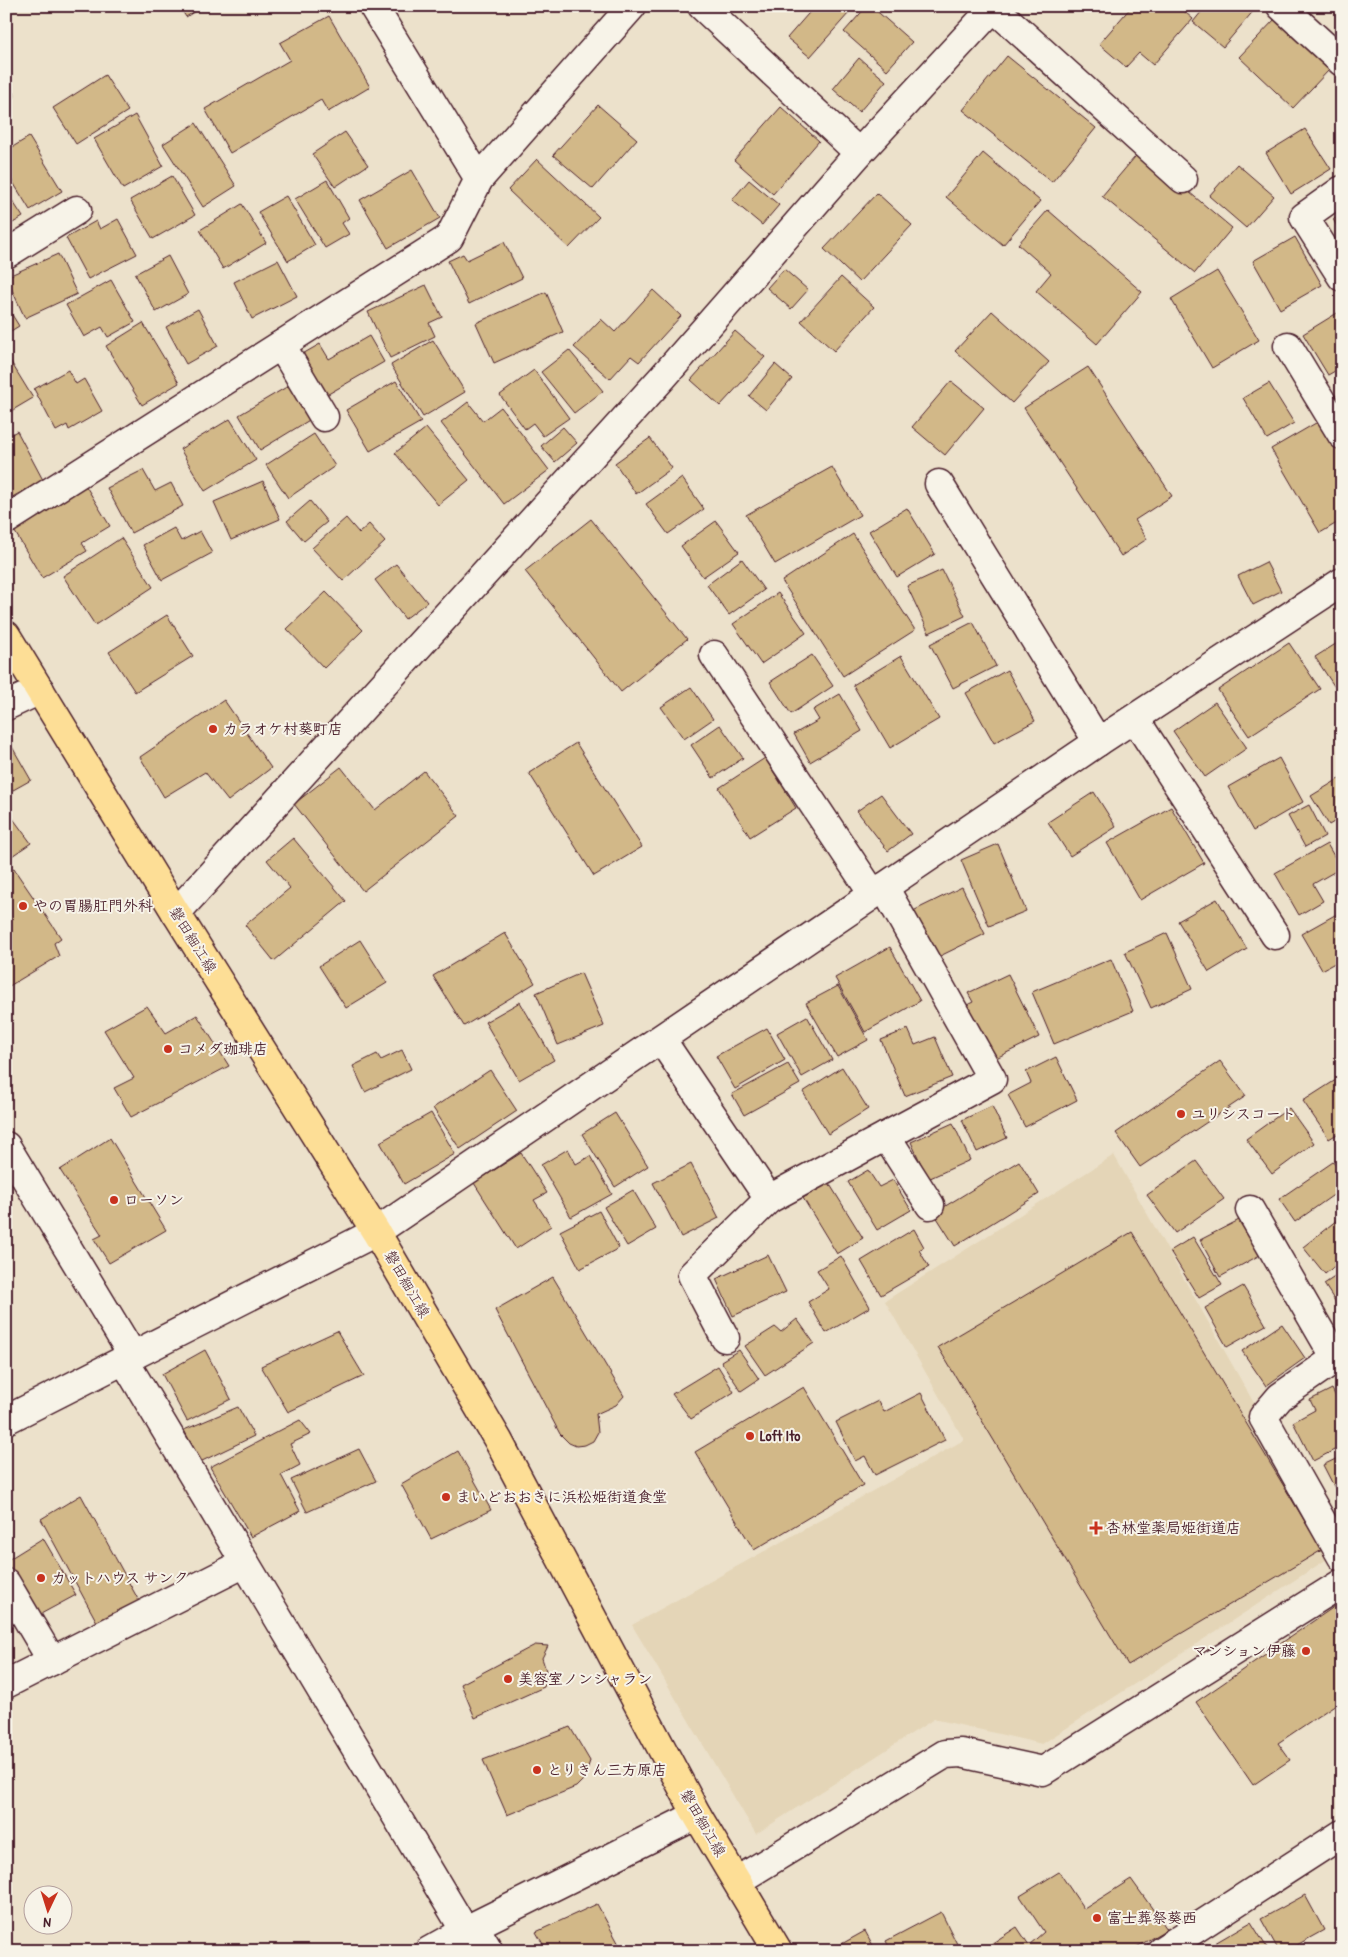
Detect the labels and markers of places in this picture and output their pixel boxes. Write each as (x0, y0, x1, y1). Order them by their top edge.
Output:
place label: カラオケ村葵町店 (223, 718, 343, 739)
marker: カラオケ村葵町店 (207, 723, 219, 735)
place label: やの胃腸肛門外科 (33, 895, 153, 916)
marker: やの胃腸肛門外科 (17, 900, 29, 912)
place label: コメダ珈琲店 (178, 1038, 268, 1059)
marker: コメダ珈琲店 (162, 1043, 174, 1055)
place label: ユリシスコート (1191, 1103, 1296, 1124)
marker: ユリシスコート (1175, 1108, 1187, 1120)
place label: ローソン (124, 1189, 184, 1210)
marker: ローソン (108, 1194, 120, 1206)
place label: Loft Ito (760, 1425, 800, 1446)
marker: Loft Ito (744, 1430, 756, 1442)
place label: まいどおおきに浜松姫街道食堂 (456, 1486, 667, 1507)
marker: まいどおおきに浜松姫街道食堂 (440, 1491, 452, 1503)
place label: 杏林堂薬局姫街道店 (1106, 1517, 1241, 1538)
marker: 杏林堂薬局姫街道店 (1090, 1522, 1102, 1534)
place label: カットハウス サンク (51, 1567, 189, 1588)
marker: カットハウス サンク (35, 1572, 47, 1584)
place label: マンション伊藤 (1192, 1640, 1296, 1661)
marker: マンション伊藤 (1300, 1645, 1312, 1657)
place label: 美容室ノンシャラン (518, 1668, 652, 1689)
marker: 美容室ノンシャラン (502, 1673, 514, 1685)
place label: とりきん三方原店 (547, 1759, 667, 1780)
marker: とりきん三方原店 (531, 1764, 543, 1776)
place label: 富士葬祭葵西 (1107, 1907, 1197, 1928)
marker: 富士葬祭葵西 (1091, 1912, 1103, 1924)

